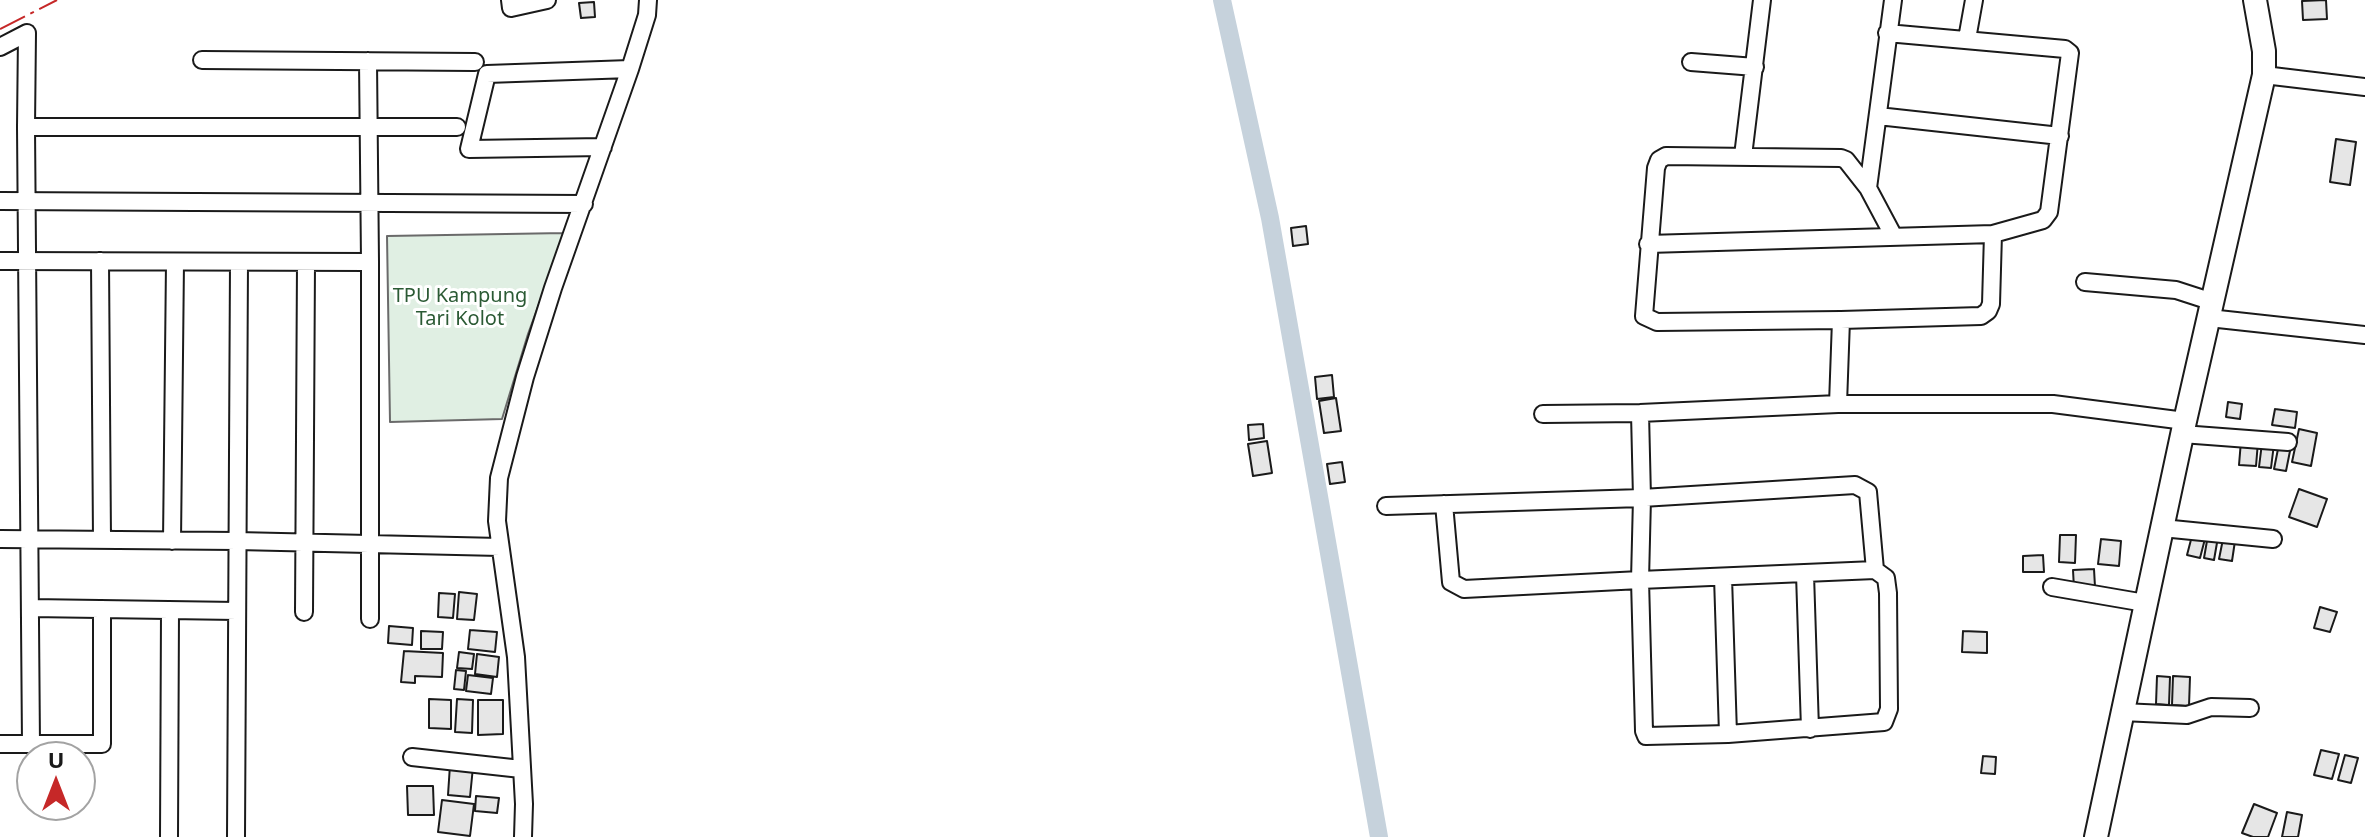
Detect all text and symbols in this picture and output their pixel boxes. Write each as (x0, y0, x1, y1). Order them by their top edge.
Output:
park label: TPU Kampung Tari Kolot (393, 284, 527, 331)
north arrow (16, 741, 96, 821)
text: U (48, 744, 64, 774)

